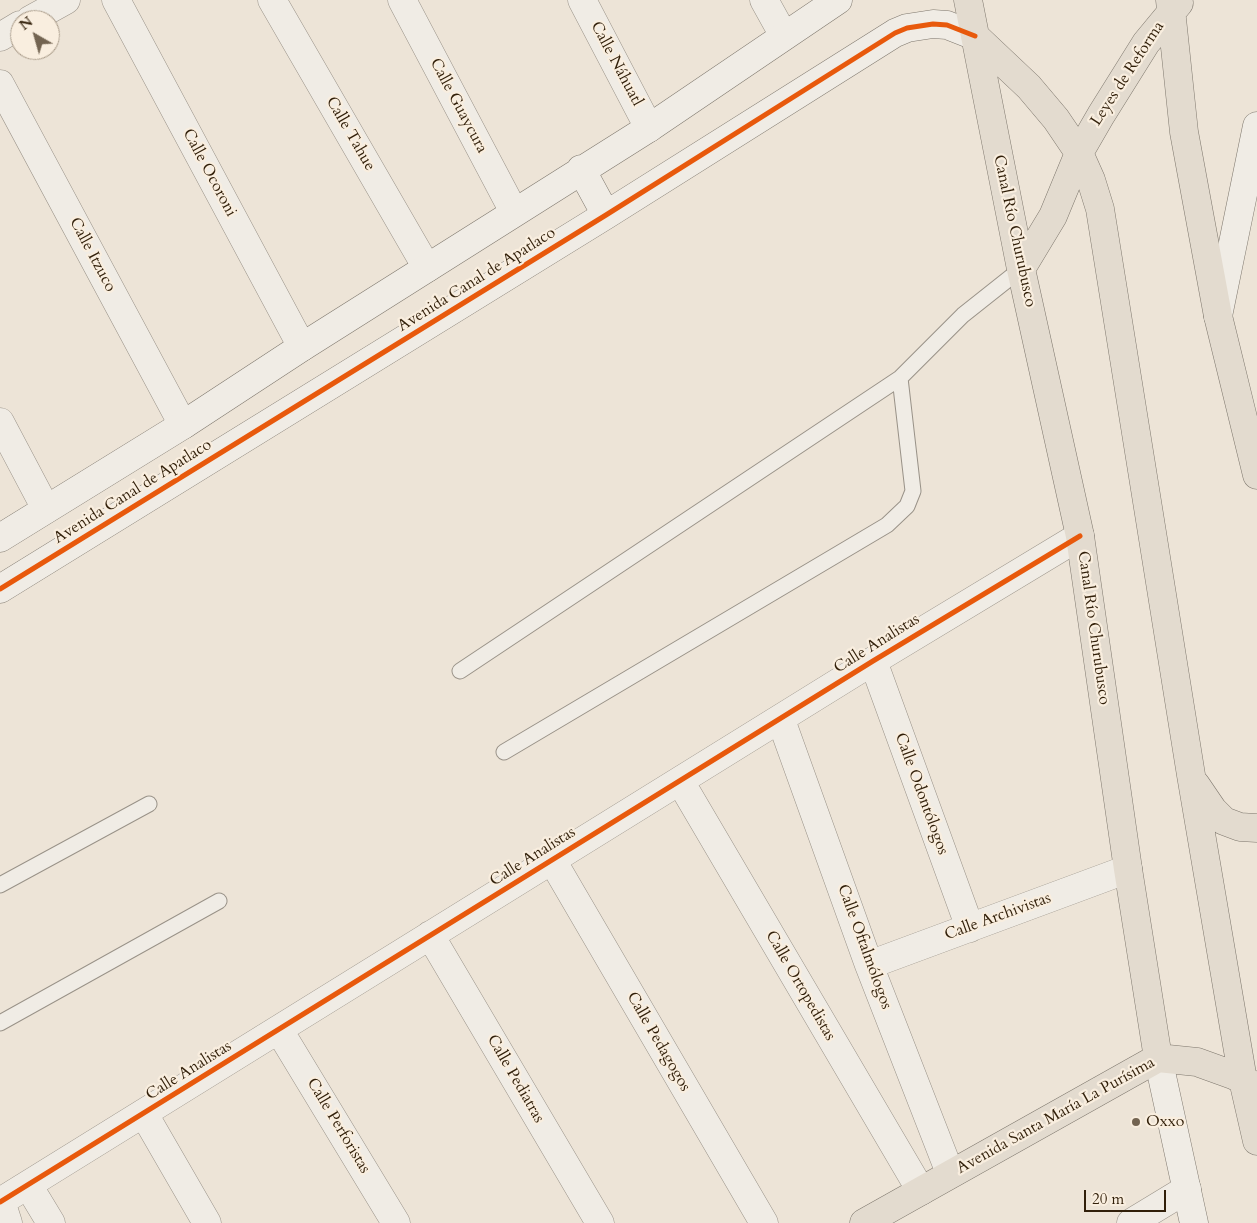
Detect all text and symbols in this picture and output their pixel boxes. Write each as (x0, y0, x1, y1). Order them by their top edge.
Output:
north arrow (10, 10, 60, 60)
text: N (15, 12, 37, 35)
street label: Calle Náhuatl (586, 18, 646, 110)
street label: Leyes de Reforma (1087, 18, 1169, 130)
street label: Calle Guaycura (425, 55, 491, 157)
street label: Calle Tahue (321, 94, 379, 174)
street label: Calle Ocoroni (178, 126, 240, 220)
street label: Canal Río Churubusco (988, 153, 1040, 309)
street label: Calle Itzuco (64, 215, 120, 295)
street label: Avenida Canal de Apatlaco (395, 224, 559, 336)
street label: Avenida Canal de Apatlaco (51, 436, 215, 548)
street label: Canal Río Churubusco (1073, 550, 1113, 706)
street label: Calle Analistas (831, 610, 923, 678)
street label: Calle Odontólogos (890, 730, 952, 858)
street label: Calle Analistas (487, 823, 579, 891)
street label: Calle Oftalmólogos (832, 882, 896, 1012)
street label: Calle Archivistas (942, 889, 1054, 945)
street label: Calle Ortopedistas (761, 928, 839, 1044)
street label: Calle Pedagogos (622, 989, 694, 1095)
street label: Calle Pediatras (482, 1031, 548, 1127)
street label: Calle Analistas (143, 1037, 235, 1105)
street label: Avenida Santa María La Purísima (954, 1053, 1158, 1179)
street label: Calle Perforistas (302, 1075, 374, 1177)
place label: Oxxo (1146, 1112, 1184, 1132)
marker: Oxxo (1130, 1116, 1142, 1128)
scale bar (1087, 1180, 1170, 1212)
text: 20 m (1092, 1189, 1124, 1209)

